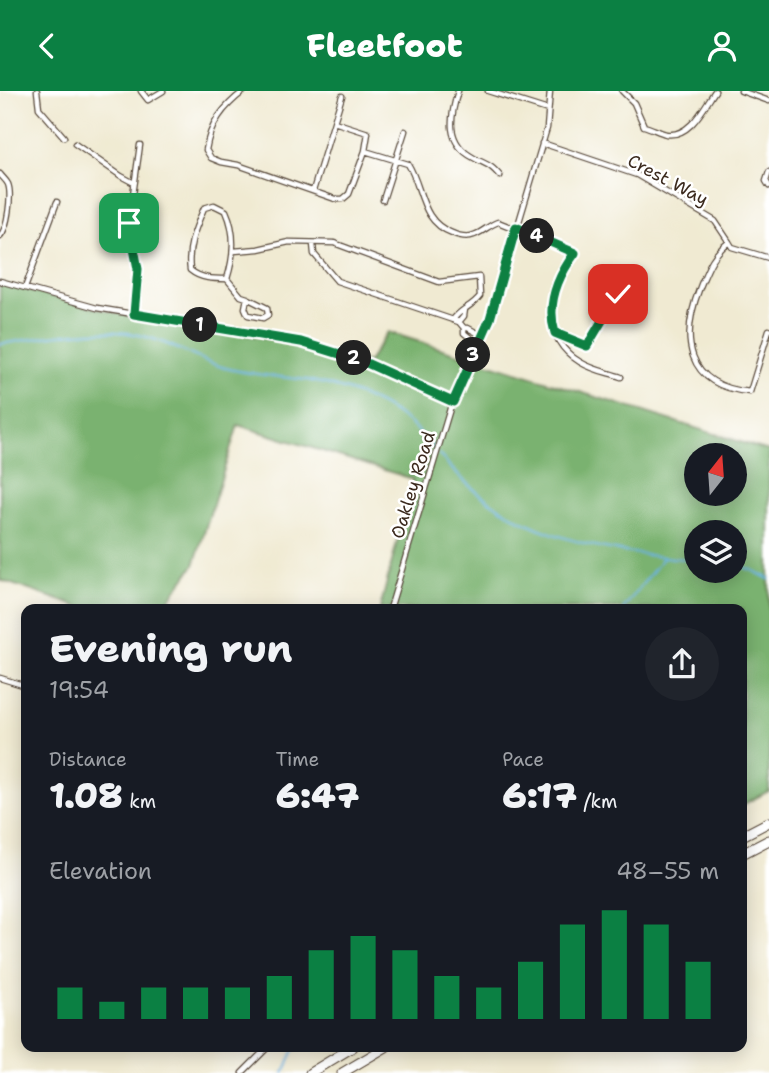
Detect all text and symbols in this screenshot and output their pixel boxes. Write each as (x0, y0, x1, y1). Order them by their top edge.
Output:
text: Fleetfoot (306, 24, 463, 67)
icon: back (28, 27, 66, 65)
icon: person (703, 27, 741, 65)
street label: Crest Way (623, 149, 713, 211)
pin (99, 193, 159, 253)
icon: arrive (110, 204, 148, 242)
pin: 4 (520, 219, 554, 253)
text: 4 (530, 223, 543, 248)
pin (588, 264, 648, 324)
icon: check (599, 275, 637, 313)
pin: 1 (182, 307, 218, 343)
text: 1 (195, 312, 204, 337)
pin: 3 (456, 337, 490, 373)
pin: 2 (336, 341, 372, 375)
text: 3 (466, 342, 479, 367)
text: 2 (347, 345, 360, 370)
street label: Oakley Road (385, 428, 441, 542)
north arrow (684, 443, 747, 506)
map controls (684, 443, 747, 583)
button: layers (684, 520, 747, 583)
text: Evening run (49, 623, 292, 674)
button: share (645, 627, 719, 701)
text: 19:54 (49, 675, 109, 705)
text: Distance (49, 747, 127, 772)
text: Time (276, 747, 319, 772)
text: Pace (502, 747, 544, 772)
text: 1.08 (49, 772, 123, 819)
text: 6:47 (276, 772, 359, 819)
text: 6:17 (502, 772, 577, 819)
text: km (123, 789, 156, 814)
text: /km (577, 789, 618, 814)
text: Elevation (49, 856, 152, 886)
text: 48–55 m (616, 856, 719, 886)

